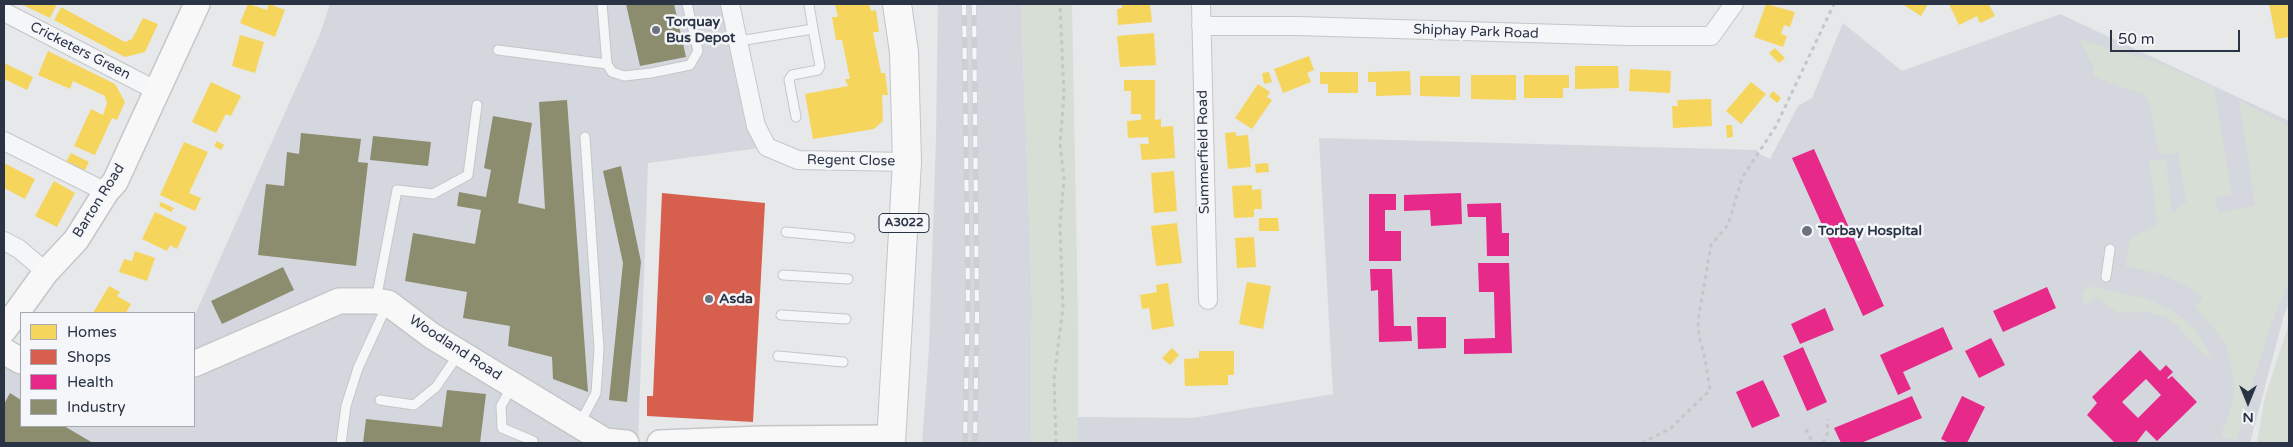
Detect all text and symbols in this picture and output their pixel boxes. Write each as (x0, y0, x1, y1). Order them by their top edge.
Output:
place label: Torquay Bus Depot (666, 14, 735, 46)
street label: Cricketers Green (27, 18, 133, 84)
scale bar (2113, 20, 2243, 52)
street label: Shiphay Park Road (1413, 21, 1539, 43)
marker: Torquay Bus Depot (650, 24, 662, 36)
text: 50 m (2118, 30, 2155, 48)
street label: Summerfield Road (1195, 90, 1213, 214)
street label: Regent Close (807, 152, 895, 170)
street label: Barton Road (70, 161, 128, 241)
road number: A3022 (879, 214, 929, 232)
place label: Torbay Hospital (1818, 223, 1922, 239)
marker: Torbay Hospital (1800, 224, 1814, 238)
place label: Asda (719, 291, 753, 307)
marker: Asda (703, 293, 715, 305)
legend (20, 312, 195, 427)
street label: Woodland Road (406, 312, 504, 384)
text: Homes (67, 323, 117, 341)
text: Shops (67, 348, 111, 366)
text: Health (67, 373, 114, 391)
north arrow (2223, 377, 2273, 427)
text: Industry (67, 398, 126, 416)
text: N (2242, 409, 2254, 426)

